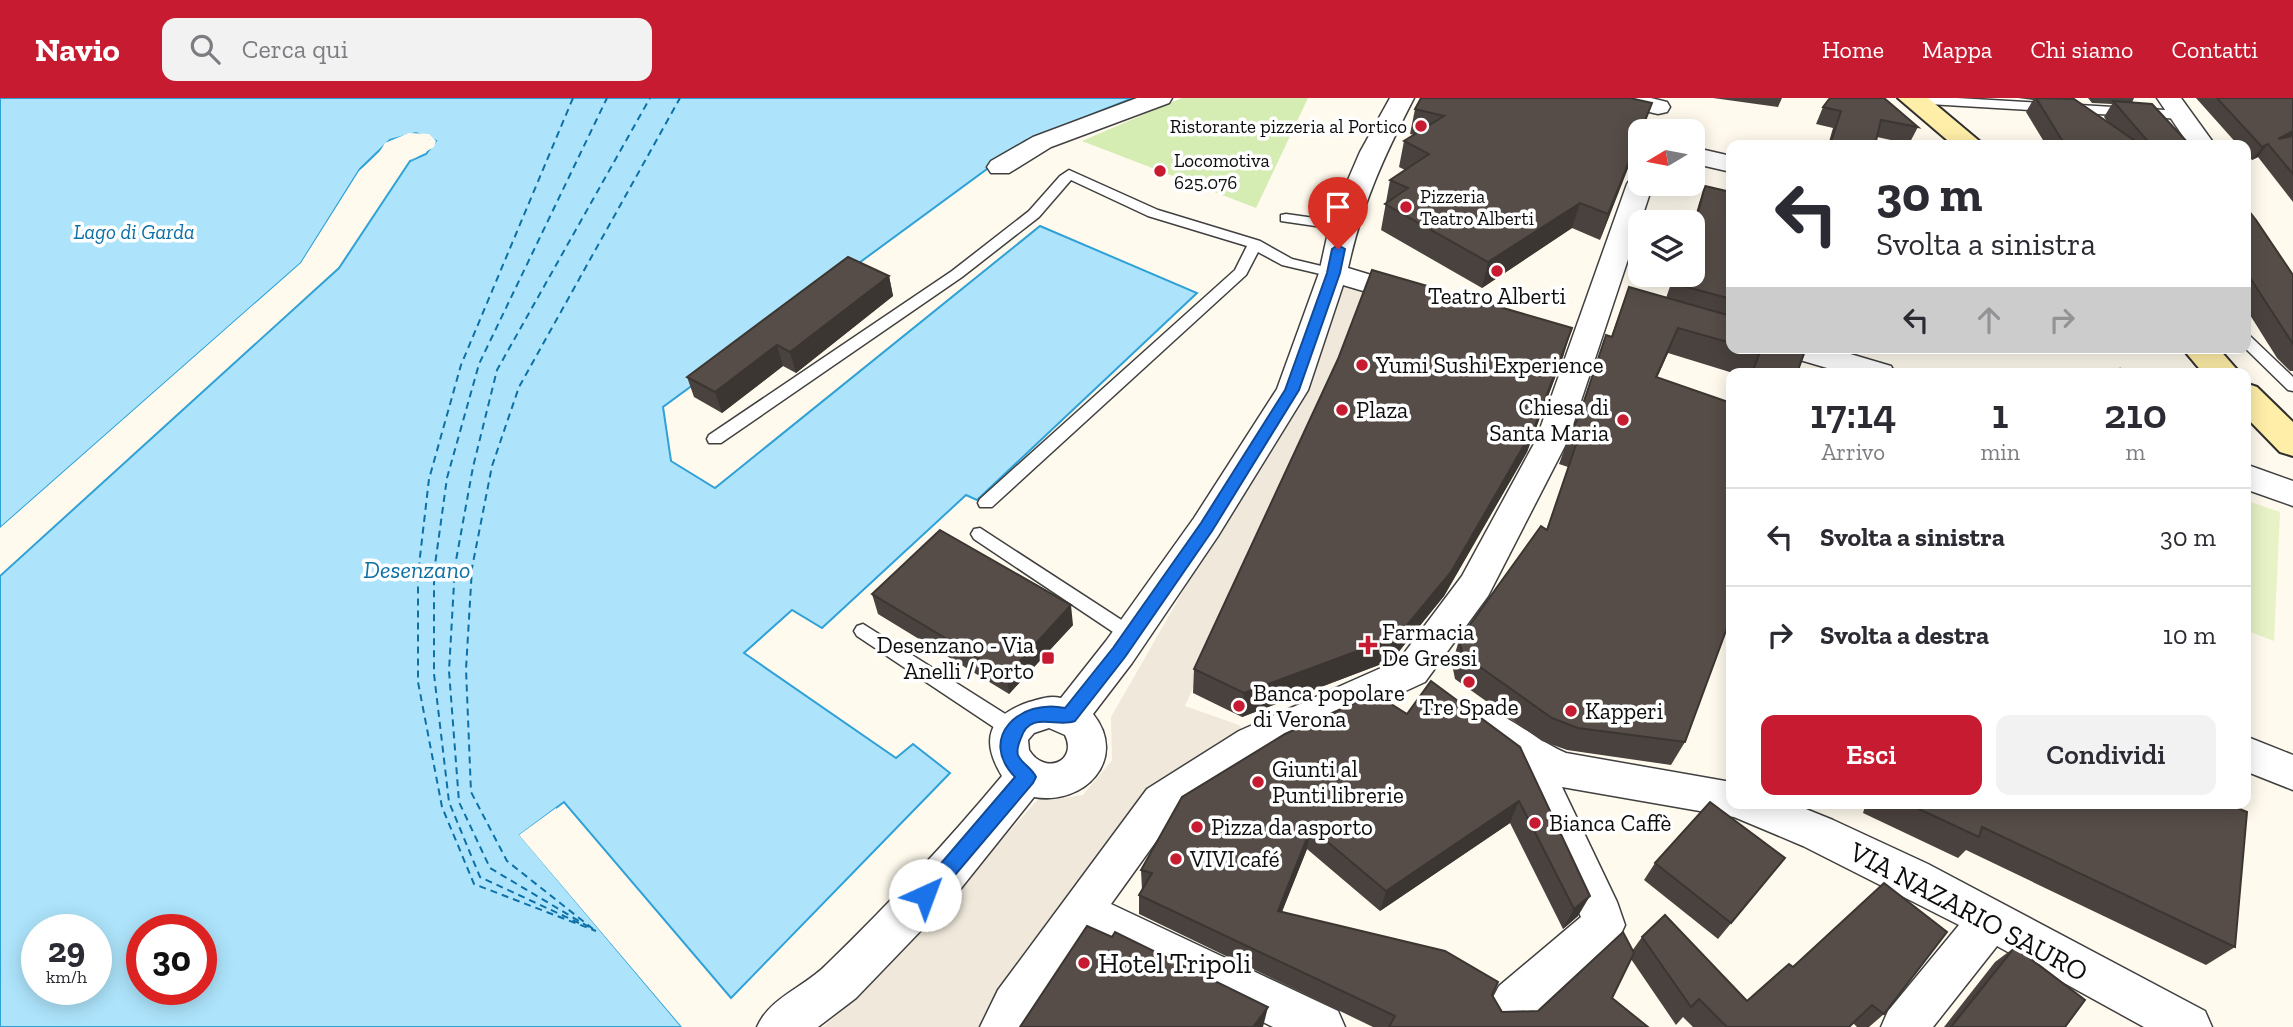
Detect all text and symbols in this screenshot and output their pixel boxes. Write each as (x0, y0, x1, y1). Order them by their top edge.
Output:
search box (162, 18, 652, 81)
text: Navio (35, 30, 120, 69)
icon: search (186, 30, 224, 68)
text: Cerca qui (242, 33, 348, 65)
text: Home (1822, 35, 1884, 64)
text: Mappa (1922, 35, 1992, 64)
text: Chi siamo (2030, 35, 2133, 64)
text: Contatti (2171, 35, 2258, 64)
place label: Ristorante pizzeria al Portico (1170, 115, 1407, 138)
marker: Ristorante pizzeria al Portico (1413, 118, 1429, 134)
north arrow (1628, 119, 1704, 196)
map controls (1628, 119, 1705, 287)
place label: Locomotiva 625.076 (1174, 149, 1270, 194)
marker: Locomotiva 625.076 (1152, 163, 1168, 179)
text: 30 m (1876, 165, 1982, 224)
icon: left (1761, 168, 1852, 259)
pin (1308, 177, 1368, 249)
place label: Pizzeria Teatro Alberti (1420, 185, 1534, 230)
icon: arrive (1319, 188, 1357, 226)
marker: Pizzeria Teatro Alberti (1398, 199, 1414, 215)
button: layers (1628, 210, 1705, 287)
water label: Lago di Garda (73, 219, 195, 244)
text: Svolta a sinistra (1876, 225, 2096, 263)
marker: Teatro Alberti (1489, 263, 1505, 279)
place label: Teatro Alberti (1428, 282, 1566, 310)
icon: left (1897, 301, 1935, 339)
icon: ahead (1970, 301, 2008, 339)
icon: right (2043, 301, 2081, 339)
place label: Yumi Sushi Experience (1375, 351, 1604, 379)
marker: Yumi Sushi Experience (1354, 357, 1370, 373)
text: 17:14 (1810, 388, 1896, 439)
text: 1 (1992, 388, 2009, 439)
text: 210 (2104, 388, 2167, 439)
place label: Chiesa di Santa Maria (1489, 393, 1609, 447)
place label: Plaza (1356, 396, 1408, 424)
marker: Plaza (1334, 402, 1350, 418)
marker: Chiesa di Santa Maria (1615, 412, 1631, 428)
text: Arrivo (1821, 438, 1885, 466)
text: min (1980, 438, 2020, 466)
text: m (2126, 438, 2145, 466)
icon: left (1761, 518, 1799, 556)
text: Svolta a sinistra (1820, 521, 2005, 553)
text: 30 m (2160, 521, 2216, 553)
water label: Desenzano (364, 555, 470, 584)
icon: right (1761, 616, 1799, 654)
place label: Farmacia De Gressi (1382, 618, 1477, 672)
text: Svolta a destra (1820, 619, 1989, 651)
text: 10 m (2163, 619, 2216, 651)
place label: Desenzano - Via Anelli / Porto (876, 631, 1034, 685)
marker: Farmacia De Gressi (1360, 637, 1376, 653)
marker: Desenzano - Via Anelli / Porto (1040, 650, 1056, 666)
marker: Tre Spade (1461, 674, 1477, 690)
place label: Banca popolare di Verona (1253, 679, 1405, 733)
place label: Tre Spade (1419, 693, 1519, 721)
place label: Kapperi (1585, 697, 1663, 725)
marker: Banca popolare di Verona (1231, 698, 1247, 714)
marker: Kapperi (1563, 703, 1579, 719)
button: Esci (1761, 715, 1982, 795)
button: Condividi (1996, 715, 2216, 795)
place label: Giunti al Punti librerie (1272, 755, 1404, 809)
marker: Giunti al Punti librerie (1250, 774, 1266, 790)
place label: Bianca Caffè (1549, 809, 1671, 837)
place label: Pizza da asporto (1211, 813, 1373, 841)
marker: Bianca Caffè (1527, 815, 1543, 831)
marker: Pizza da asporto (1189, 819, 1205, 835)
street label: VIA NAZARIO SAURO (1843, 834, 2093, 988)
place label: VIVI café (1189, 845, 1280, 873)
marker: VIVI café (1168, 851, 1184, 867)
position arrow (888, 858, 962, 932)
speed limit sign: 30 (126, 914, 217, 1005)
text: 29 (48, 929, 85, 971)
place label: Hotel Tripoli (1098, 947, 1251, 980)
marker: Hotel Tripoli (1076, 955, 1092, 971)
text: km/h (46, 966, 87, 988)

